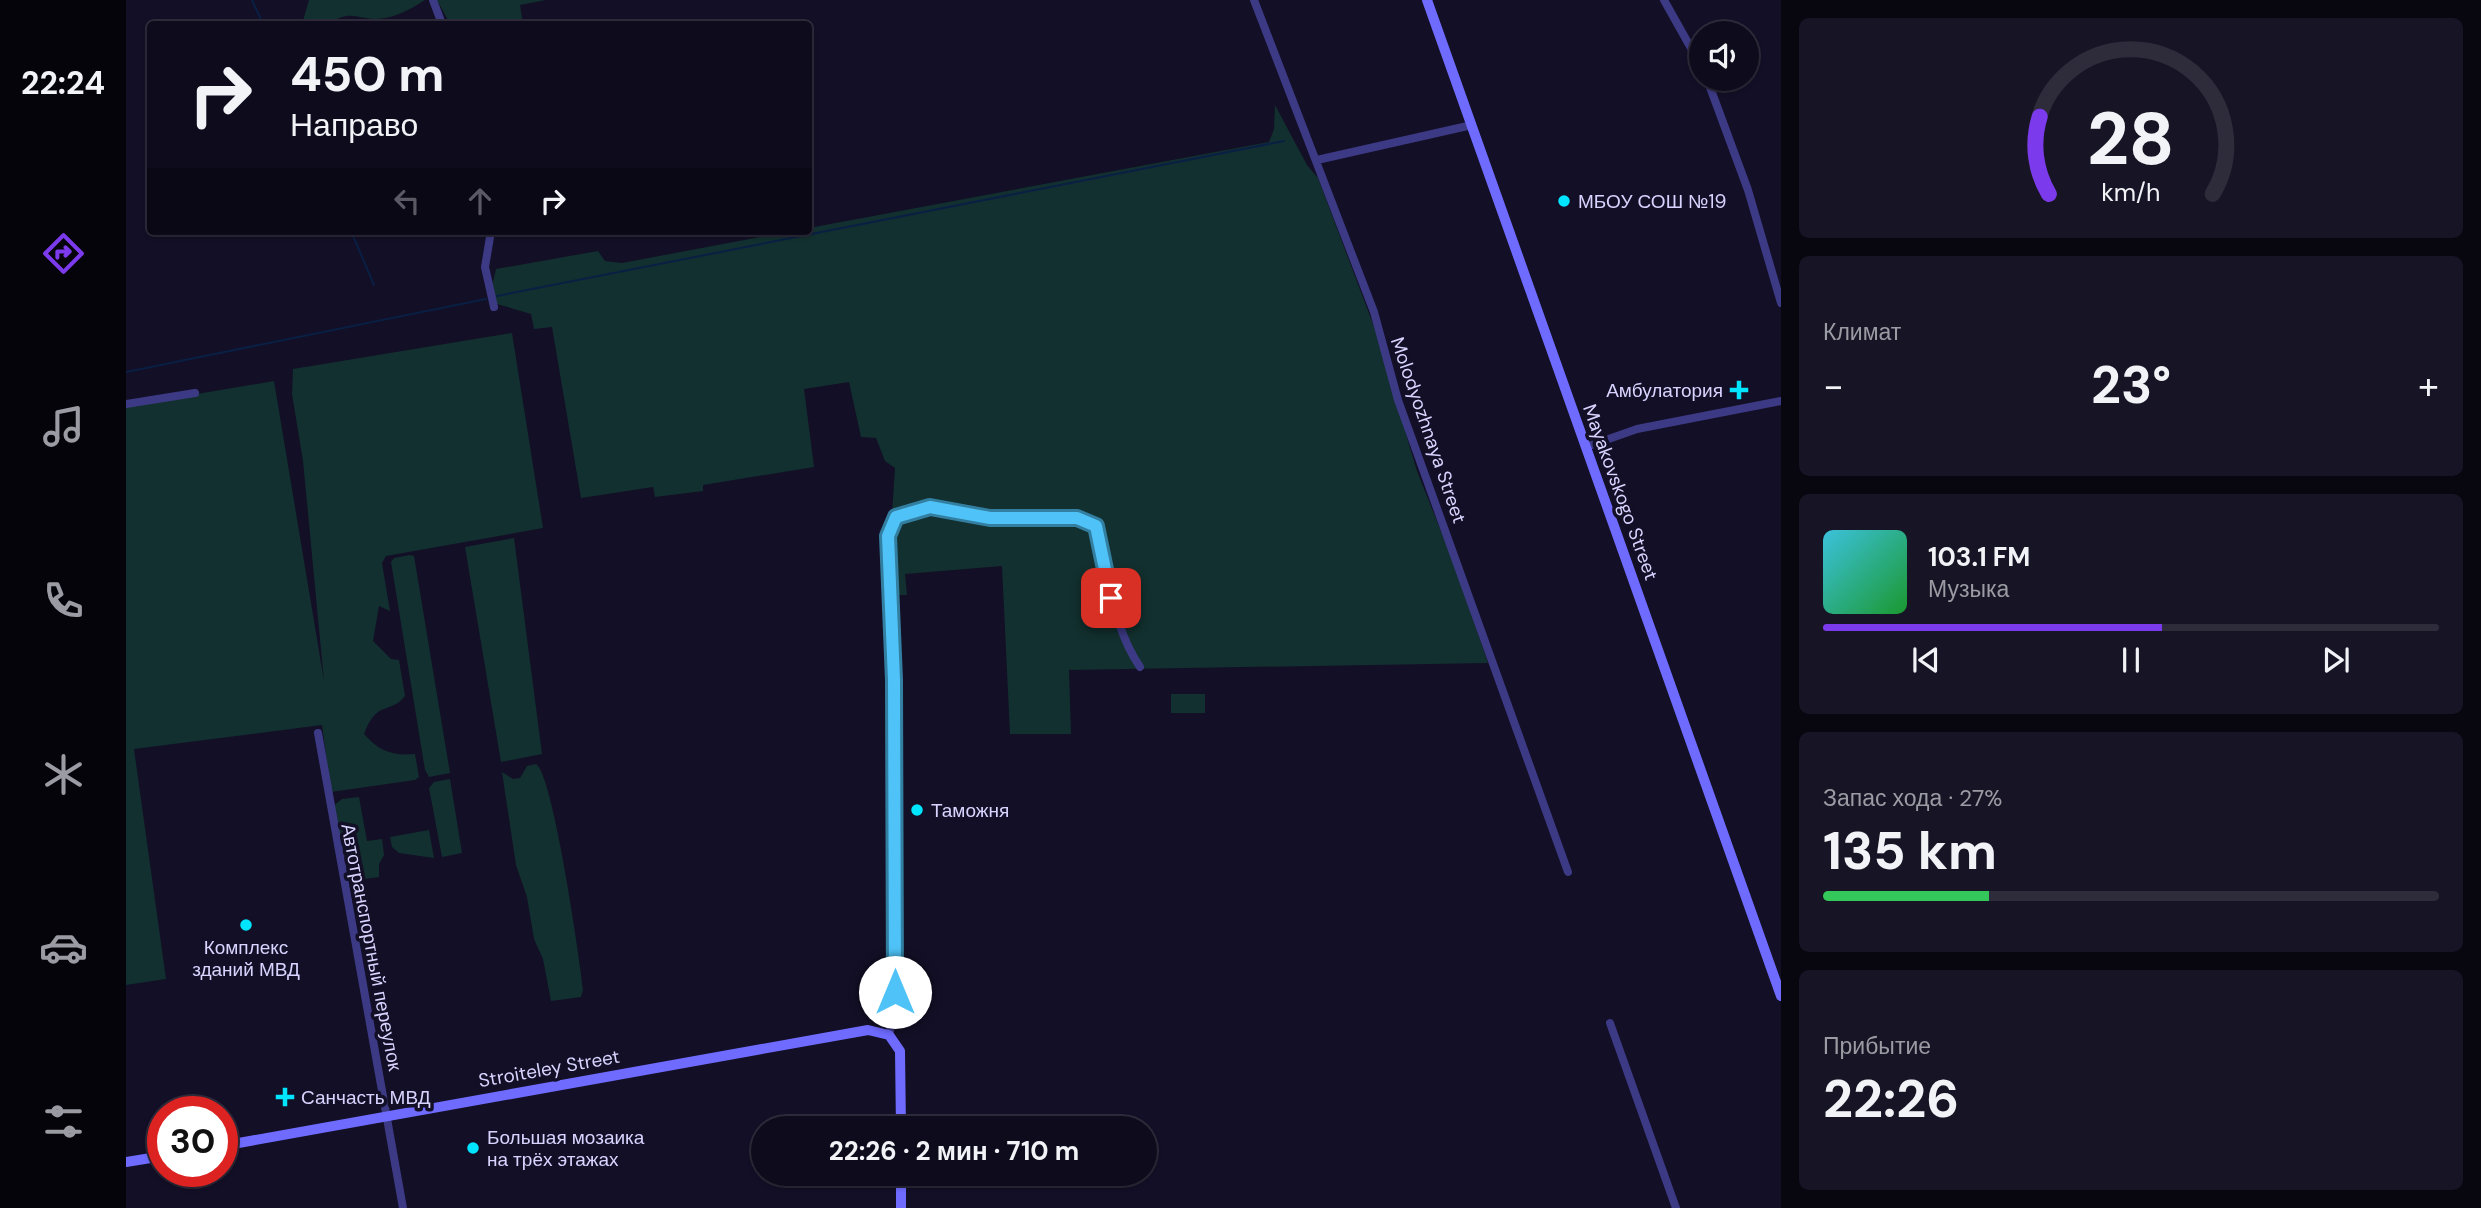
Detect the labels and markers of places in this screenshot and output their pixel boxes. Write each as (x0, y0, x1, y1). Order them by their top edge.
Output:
place label: МБОУ СОШ №19 (1578, 189, 1726, 214)
marker: МБОУ СОШ №19 (1556, 193, 1572, 209)
place label: Амбулатория (1606, 378, 1723, 403)
marker: Амбулатория (1729, 380, 1749, 400)
pin (1081, 568, 1141, 628)
place label: Таможня (931, 798, 1009, 823)
marker: Таможня (909, 802, 925, 818)
marker: Комплекс зданий МВД (238, 917, 254, 933)
place label: Комплекс зданий МВД (192, 935, 300, 982)
place label: Санчасть МВД (301, 1085, 431, 1110)
marker: Санчасть МВД (275, 1087, 295, 1107)
place label: Большая мозаика на трёх этажах (487, 1125, 645, 1172)
marker: Большая мозаика на трёх этажах (465, 1140, 481, 1156)

